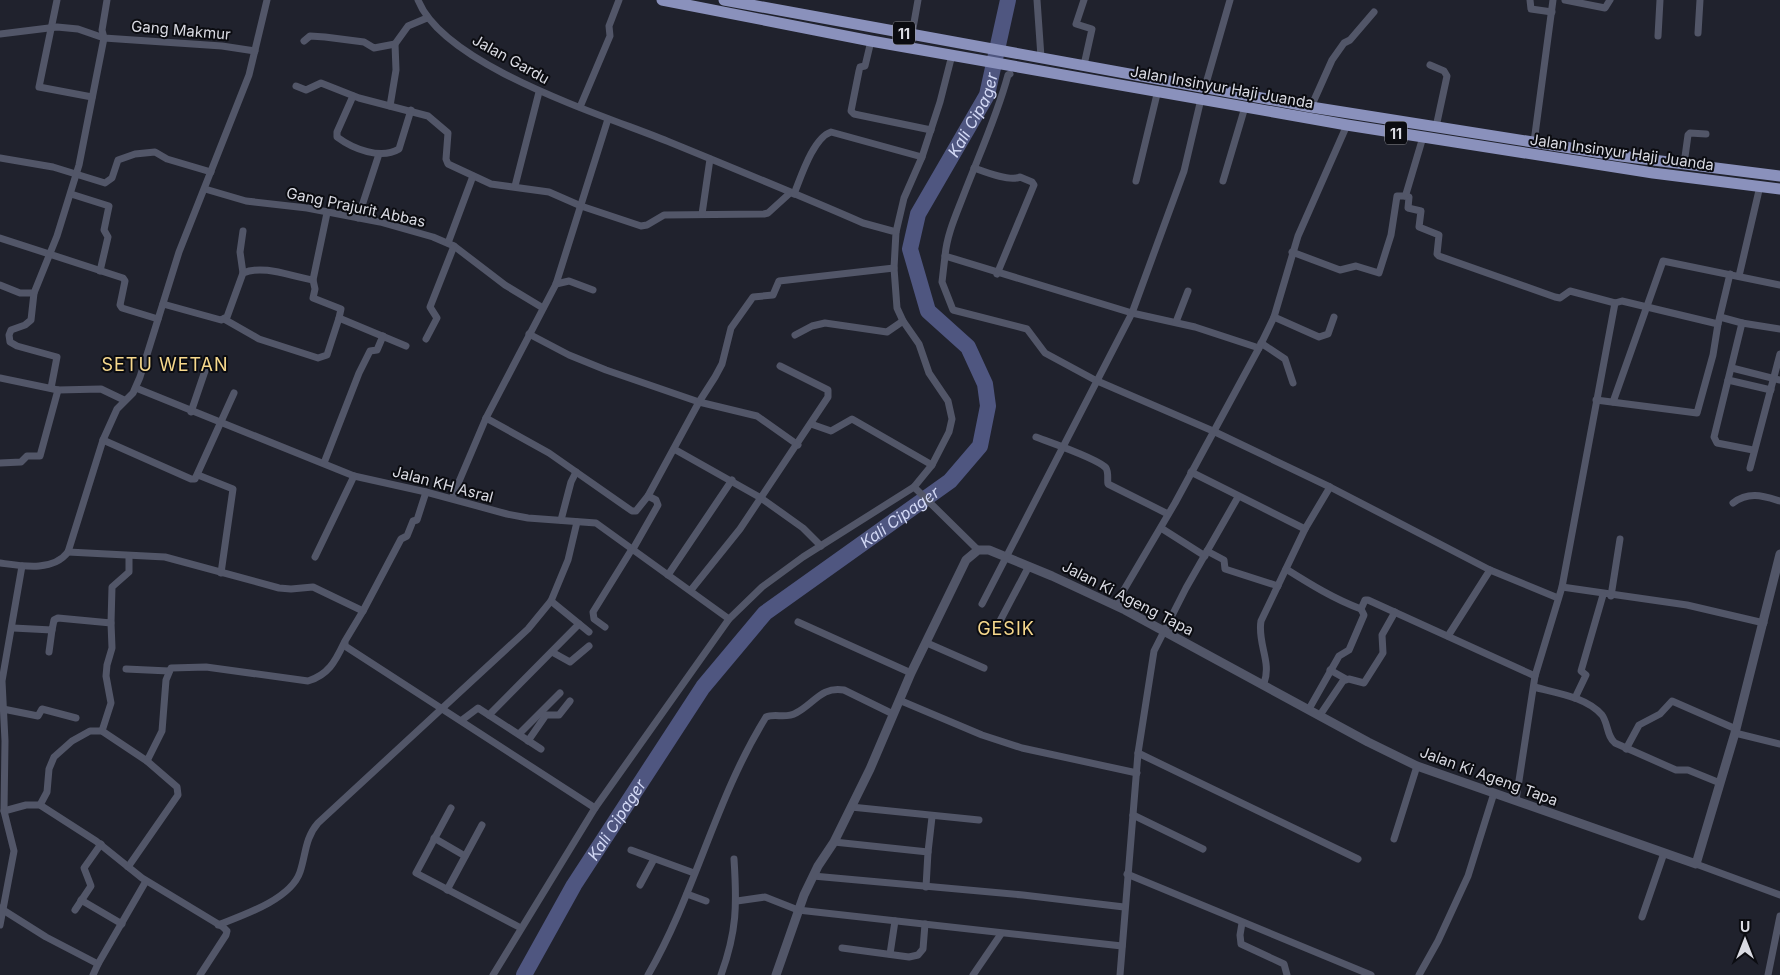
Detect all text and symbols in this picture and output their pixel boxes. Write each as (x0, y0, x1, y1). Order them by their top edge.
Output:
street label: Gang Makmur (130, 16, 232, 44)
road number: 11 (893, 22, 915, 44)
street label: Jalan Gardu (469, 30, 553, 88)
street label: Jalan Insinyur Haji Juanda (1129, 62, 1315, 112)
water label: Kali Cipager (943, 70, 1002, 161)
road number: 11 (1385, 122, 1407, 144)
street label: Jalan Insinyur Haji Juanda (1529, 130, 1715, 174)
street label: Gang Prajurit Abbas (285, 183, 427, 231)
district label: SETU WETAN (101, 354, 229, 375)
street label: Jalan KH Asral (391, 461, 495, 507)
water label: Kali Cipager (856, 481, 944, 552)
street label: Jalan Ki Ageng Tapa (1059, 556, 1197, 640)
district label: GESIK (977, 618, 1035, 639)
street label: Jalan Ki Ageng Tapa (1417, 742, 1561, 810)
water label: Kali Cipager (583, 775, 651, 864)
north arrow (1720, 915, 1770, 965)
text: U (1740, 918, 1750, 935)

